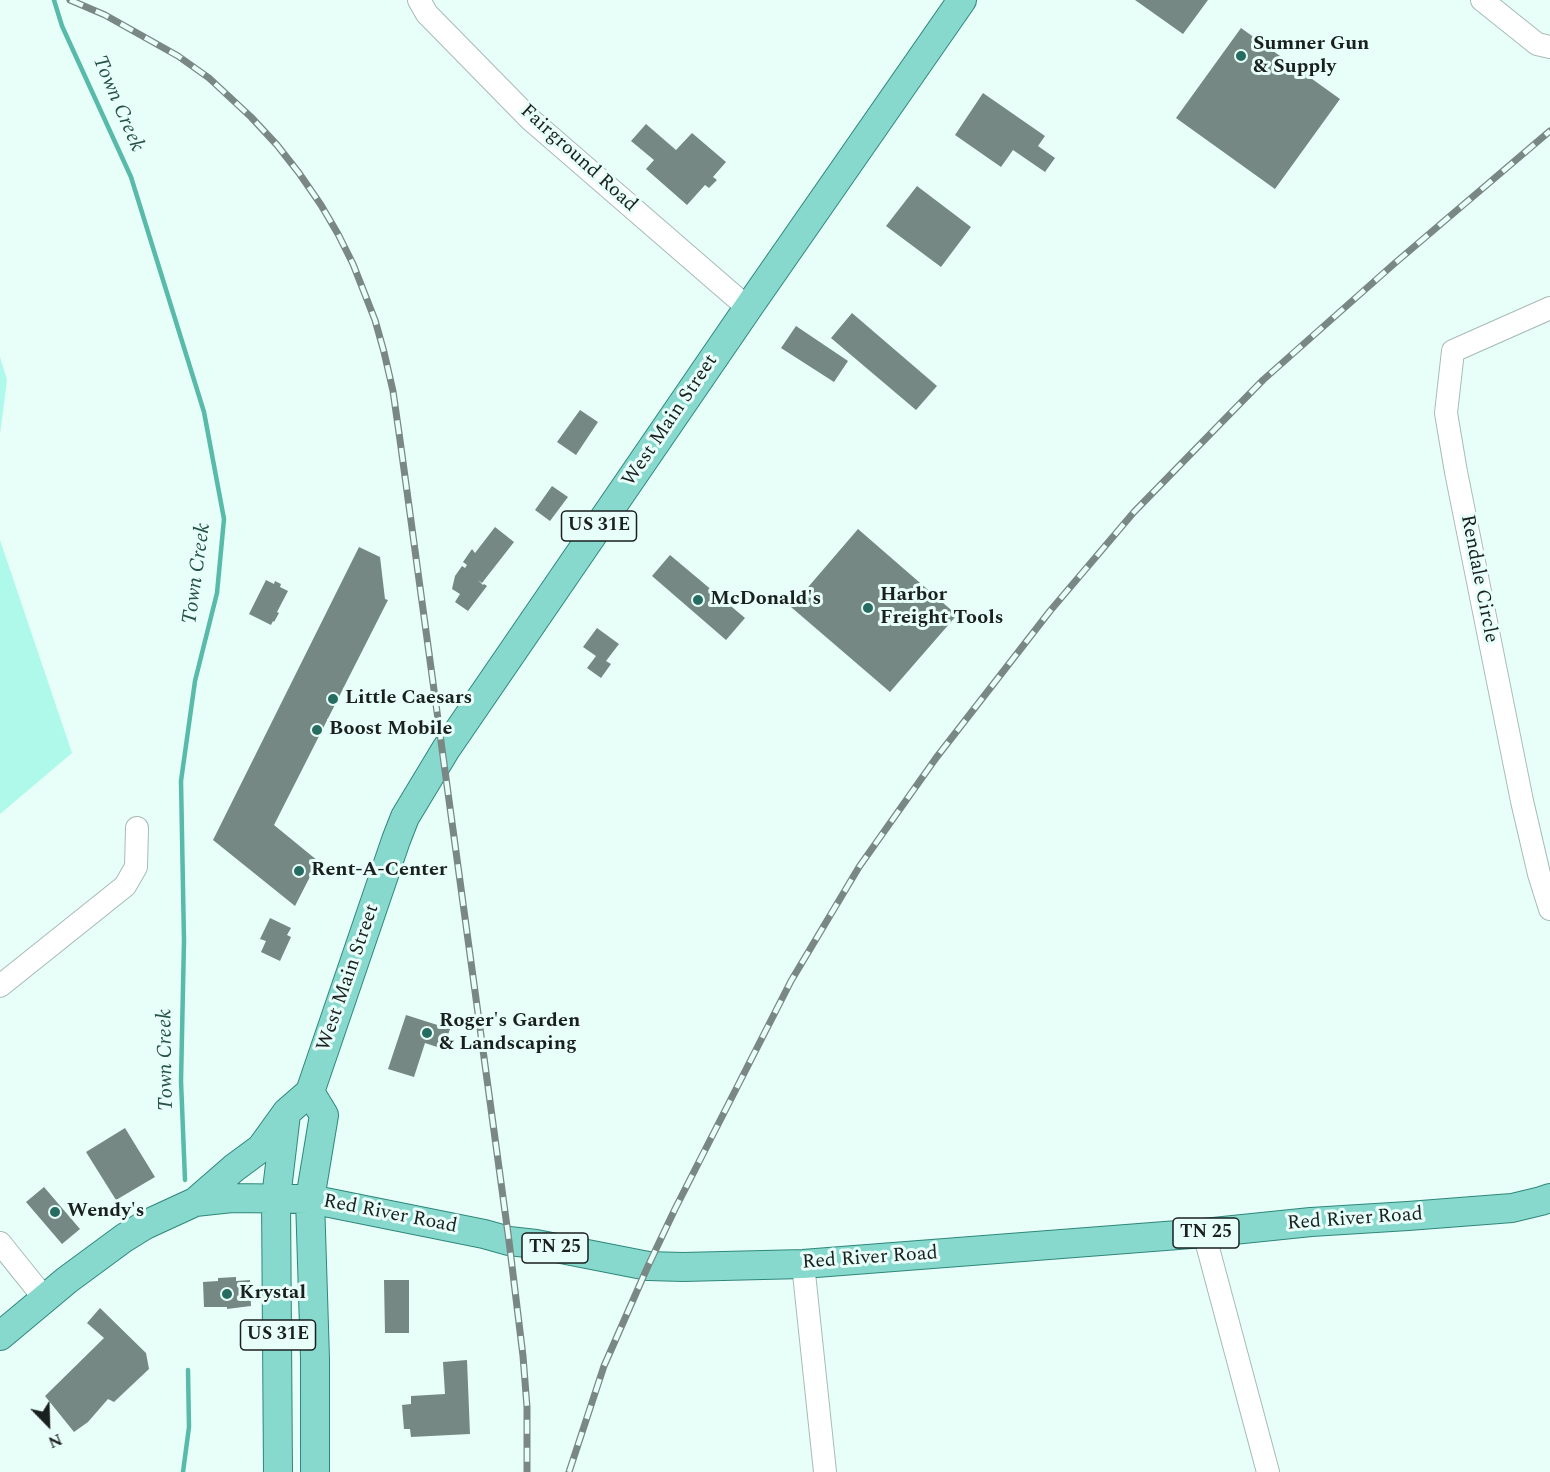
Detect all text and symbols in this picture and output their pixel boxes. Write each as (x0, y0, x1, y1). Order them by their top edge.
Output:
place label: Sumner Gun & Supply (1253, 33, 1369, 80)
marker: Sumner Gun & Supply (1234, 49, 1248, 63)
water label: Town Creek (85, 52, 149, 156)
street label: Fairground Road (514, 100, 642, 218)
street label: West Main Street (618, 351, 724, 491)
road number: US 31E (562, 511, 636, 541)
street label: Rendale Circle (1454, 513, 1502, 645)
water label: Town Creek (178, 522, 218, 626)
place label: Harbor Freight Tools (880, 584, 1003, 631)
place label: McDonald's (710, 588, 821, 612)
marker: McDonald's (691, 593, 705, 607)
marker: Harbor Freight Tools (861, 601, 875, 615)
place label: Little Caesars (345, 687, 472, 711)
marker: Little Caesars (326, 692, 340, 706)
place label: Boost Mobile (329, 718, 453, 742)
marker: Boost Mobile (310, 723, 324, 737)
place label: Rent-A-Center (311, 859, 447, 883)
marker: Rent-A-Center (292, 864, 306, 878)
street label: West Main Street (313, 901, 385, 1055)
water label: Town Creek (154, 1009, 180, 1111)
place label: Roger's Garden & Landscaping (439, 1010, 580, 1057)
marker: Roger's Garden & Landscaping (420, 1026, 434, 1040)
street label: Red River Road (321, 1190, 459, 1240)
place label: Wendy's (67, 1200, 144, 1224)
street label: Red River Road (1286, 1203, 1424, 1237)
marker: Wendy's (48, 1205, 62, 1219)
road number: TN 25 (1173, 1218, 1239, 1248)
road number: TN 25 (522, 1233, 588, 1263)
street label: Red River Road (801, 1242, 939, 1276)
place label: Krystal (239, 1282, 306, 1306)
marker: Krystal (220, 1287, 234, 1301)
road number: US 31E (240, 1320, 316, 1350)
north arrow (18, 1394, 78, 1454)
text: N (44, 1427, 66, 1454)

